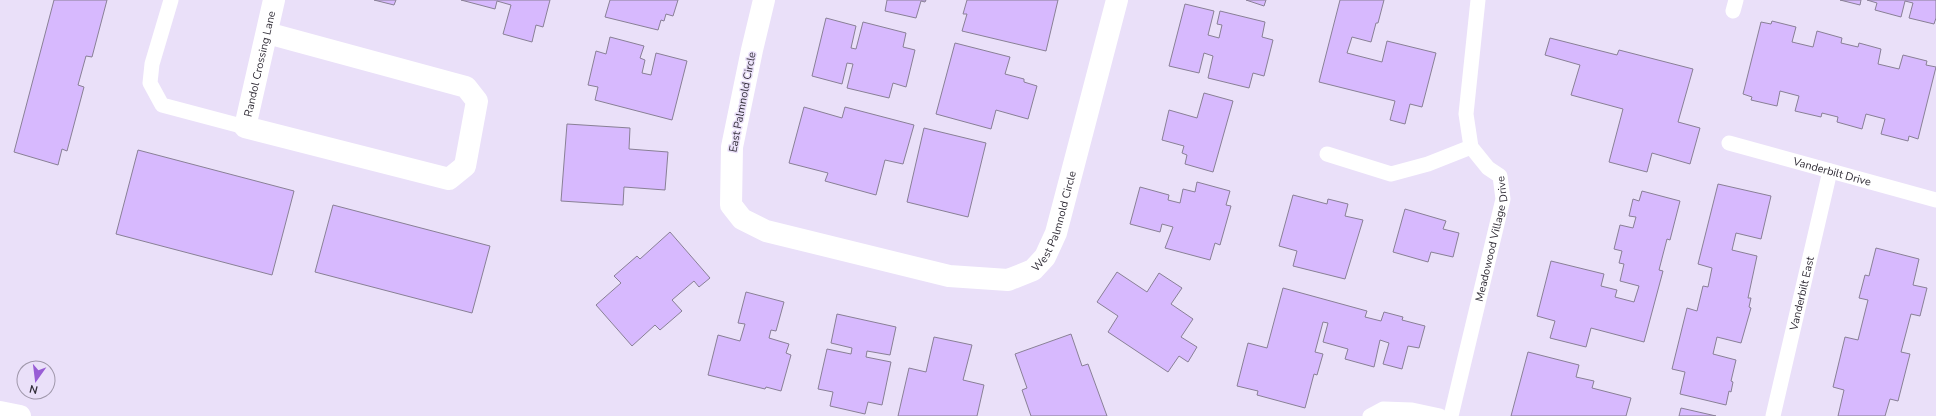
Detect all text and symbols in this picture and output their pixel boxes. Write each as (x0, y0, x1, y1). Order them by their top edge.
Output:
street label: Randol Crossing Lane (241, 9, 279, 118)
street label: East Palmnold Circle (725, 50, 760, 154)
street label: Vanderbilt Drive (1790, 154, 1873, 190)
street label: West Palmnold Circle (1028, 169, 1080, 275)
street label: Meadowood Village Drive (1472, 175, 1511, 303)
street label: Vanderbilt East (1786, 255, 1818, 333)
north arrow (16, 360, 56, 400)
text: N (28, 381, 40, 397)

